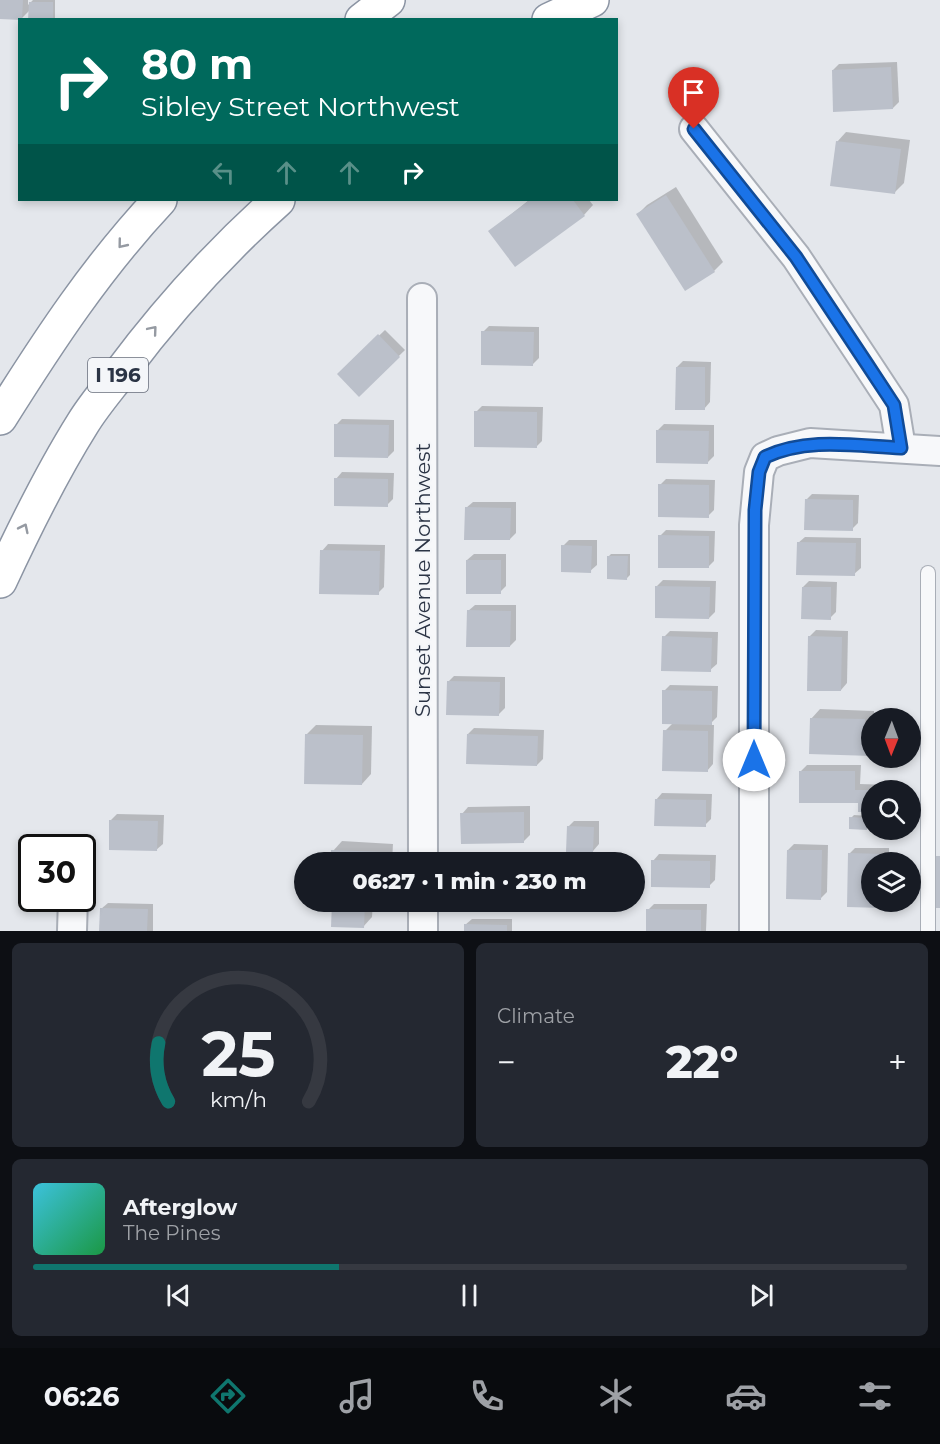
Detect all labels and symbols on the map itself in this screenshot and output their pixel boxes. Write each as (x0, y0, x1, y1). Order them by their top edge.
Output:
pin (668, 67, 719, 129)
one-way arrow (119, 237, 130, 248)
one-way arrow (146, 326, 157, 337)
road number: I 196 (88, 358, 148, 392)
street label: Sunset Avenue Northwest (410, 443, 435, 717)
one-way arrow (17, 524, 29, 535)
north arrow (861, 708, 921, 768)
position arrow (722, 728, 786, 792)
speed limit sign: 30 (18, 834, 96, 912)

